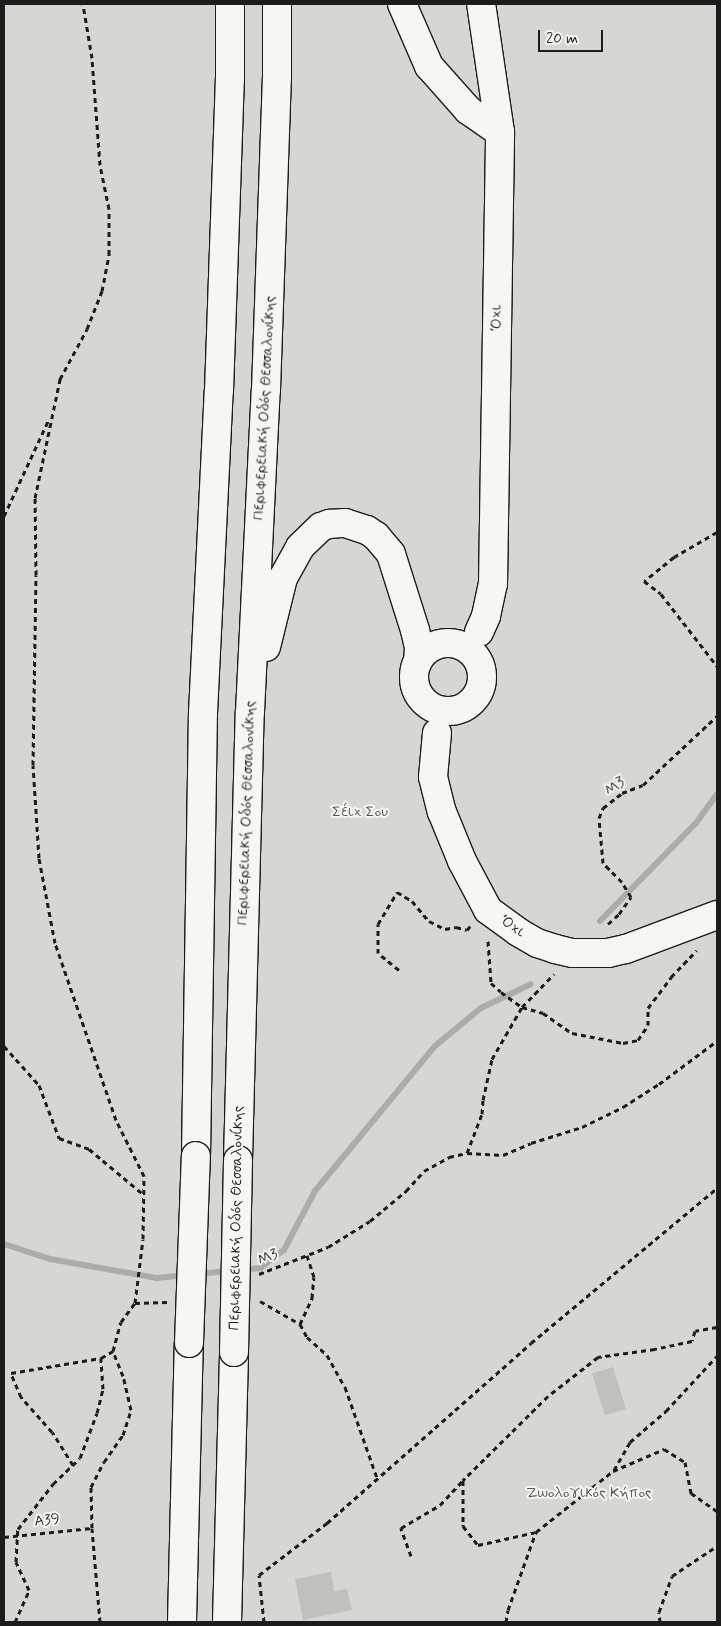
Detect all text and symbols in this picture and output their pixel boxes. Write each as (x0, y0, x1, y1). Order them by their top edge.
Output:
scale bar (541, 20, 606, 52)
text: 20 m (546, 29, 578, 49)
street label: Περιφερειακή Οδός Θεσσαλονίκης (250, 295, 280, 521)
street label: Όχι (488, 305, 506, 331)
street label: Περιφερειακή Οδός Θεσσαλονίκης (234, 700, 260, 926)
street label: Μ3 (602, 774, 628, 800)
park label: Σέιχ Σου (332, 804, 388, 822)
street label: Όχι (496, 912, 528, 942)
street label: Περιφερειακή Οδός Θεσσαλονίκης (226, 1105, 248, 1331)
street label: Μ3 (255, 1246, 281, 1270)
park label: Ζωολογικός Κήπος (526, 1485, 652, 1503)
street label: Α39 (33, 1511, 61, 1531)

